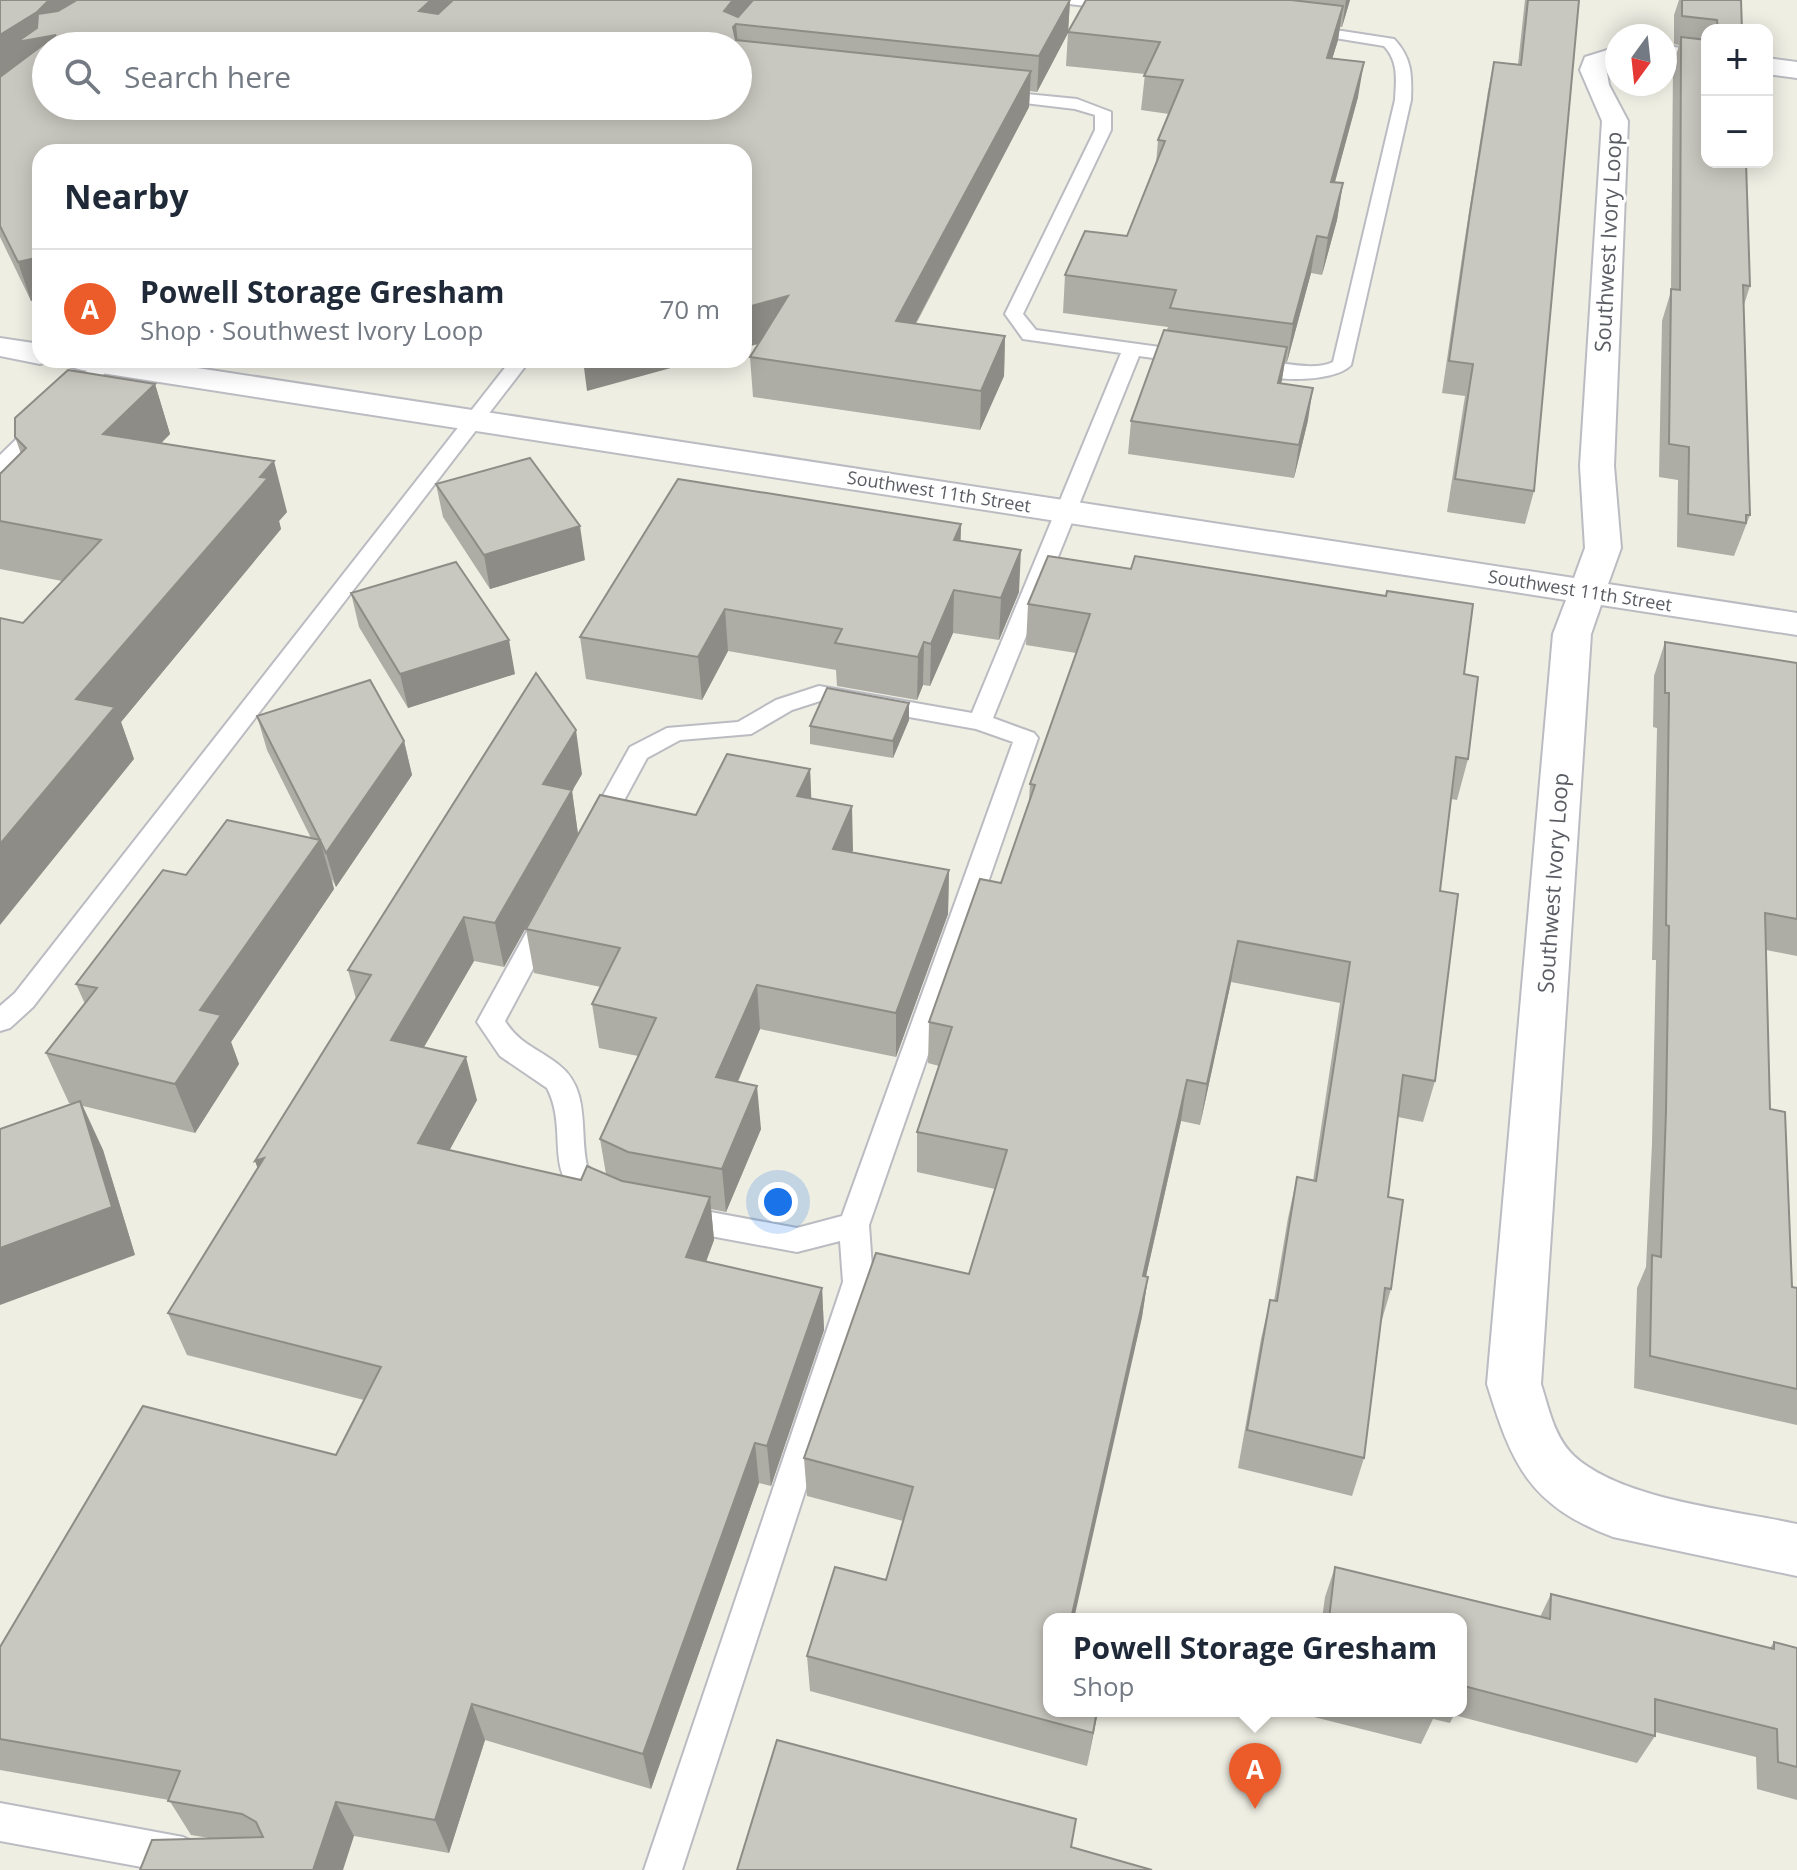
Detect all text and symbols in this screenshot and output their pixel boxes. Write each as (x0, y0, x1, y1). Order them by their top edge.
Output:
north arrow (1605, 24, 1677, 96)
map controls (1701, 24, 1773, 168)
button: + (1701, 24, 1773, 96)
search box (32, 32, 752, 120)
icon: search (60, 54, 104, 98)
text: Search here (124, 56, 291, 97)
button: − (1701, 96, 1773, 168)
street label: Southwest Ivory Loop (1586, 131, 1628, 353)
text: Nearby (64, 173, 189, 219)
text: Powell Storage Gresham (140, 271, 505, 312)
text: A (81, 291, 99, 327)
text: 70 m (659, 291, 720, 327)
text: Shop · Southwest Ivory Loop (140, 312, 483, 348)
street label: Southwest 11th Street (845, 465, 1033, 517)
street label: Southwest 11th Street (1486, 564, 1674, 616)
street label: Southwest Ivory Loop (1529, 772, 1575, 994)
your location (758, 1182, 798, 1222)
popup (1043, 1613, 1467, 1717)
text: Powell Storage Gresham (1073, 1627, 1437, 1668)
text: Shop (1073, 1668, 1134, 1704)
pin: A (1229, 1743, 1281, 1809)

